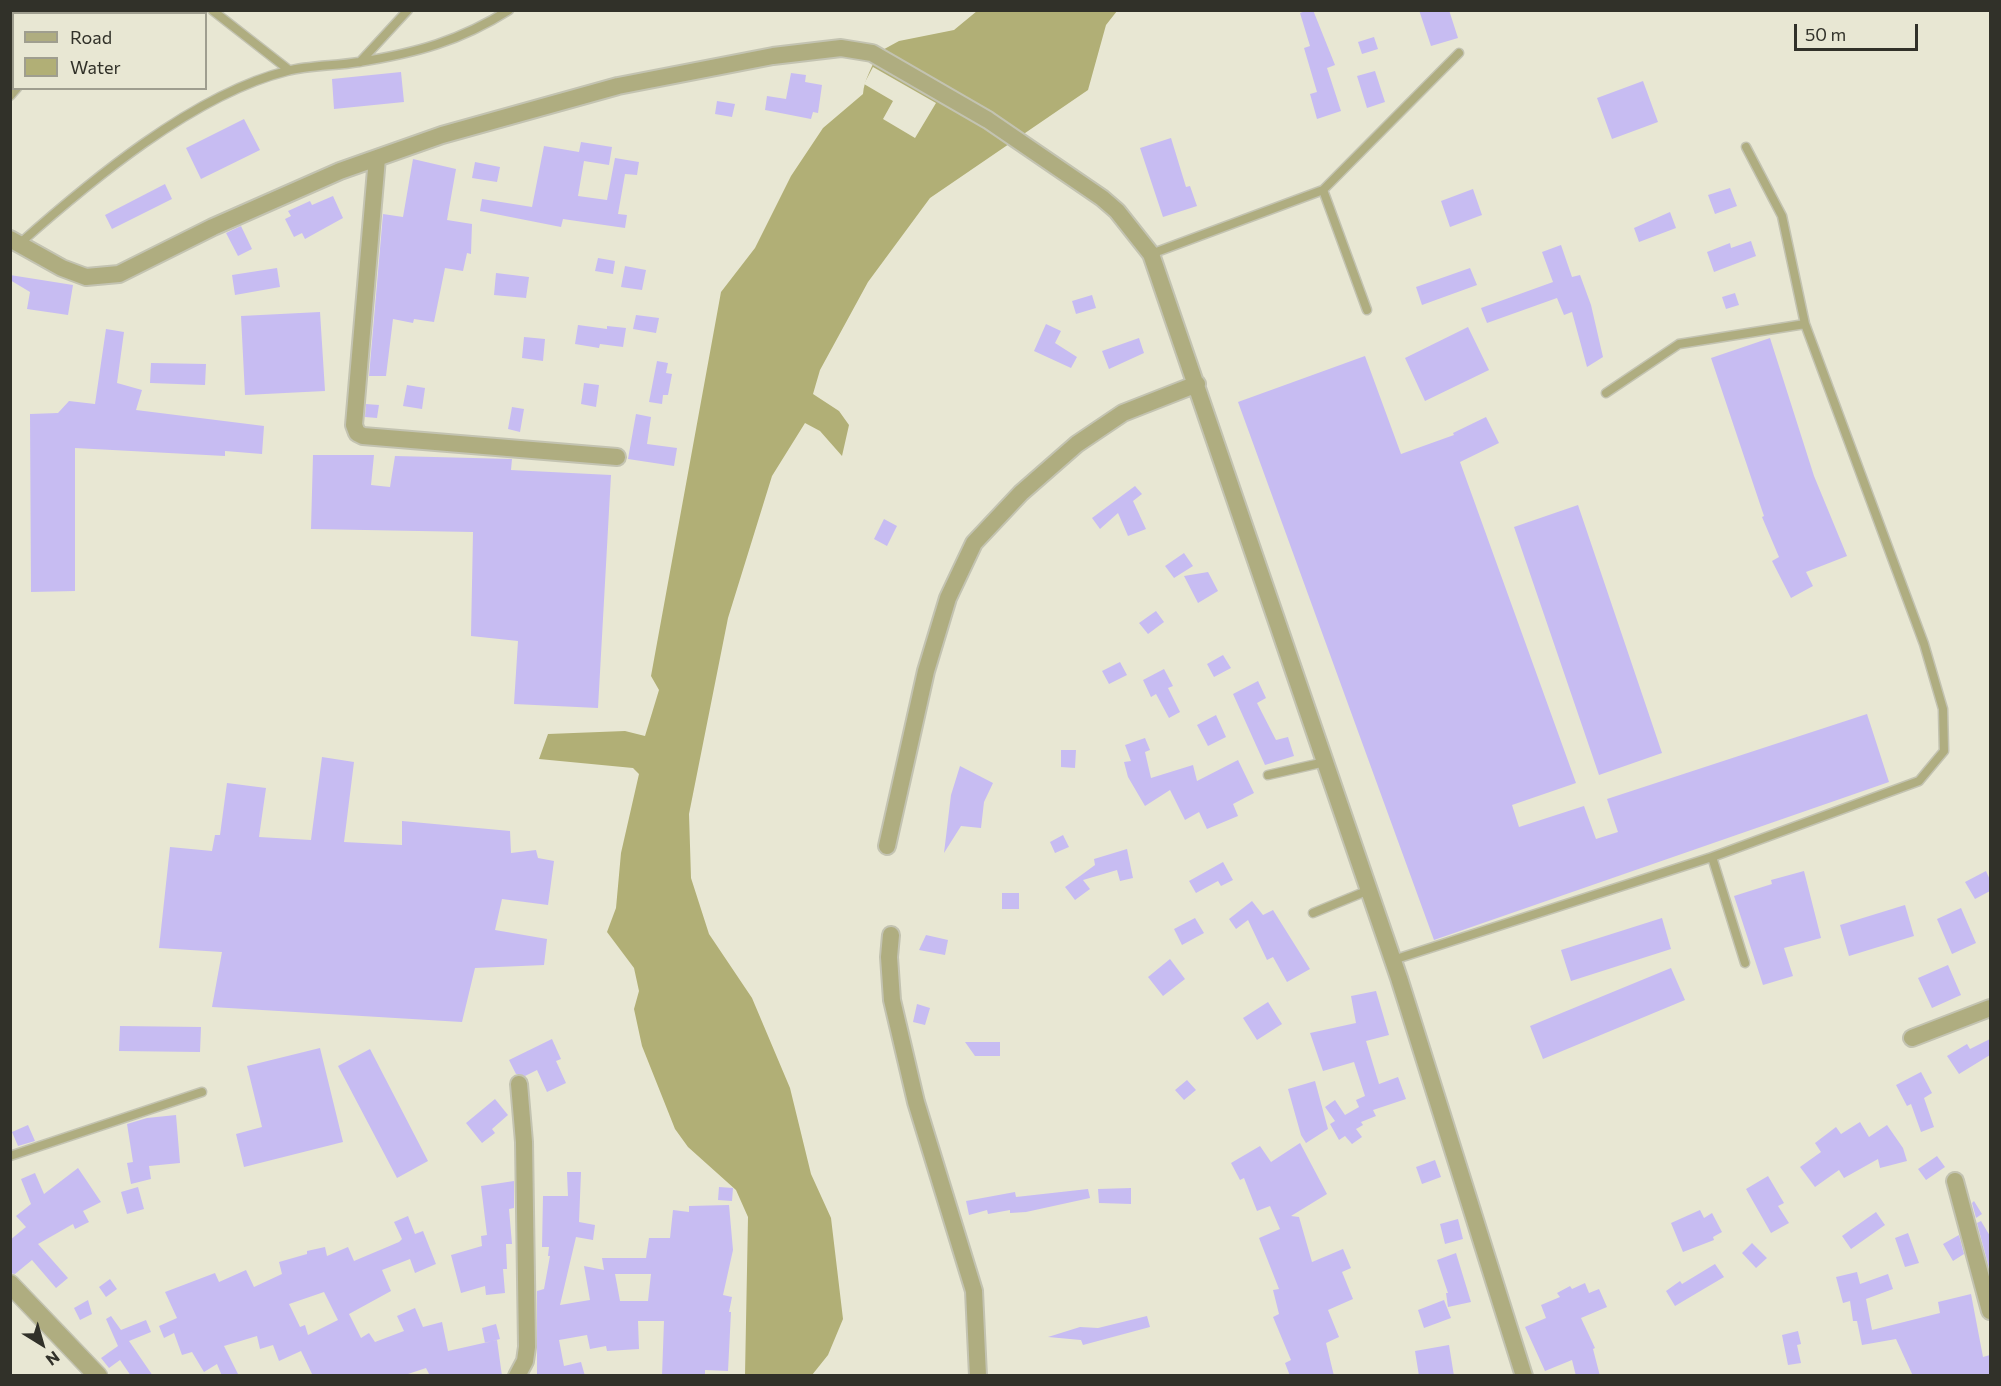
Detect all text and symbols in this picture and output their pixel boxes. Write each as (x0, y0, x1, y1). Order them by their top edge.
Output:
legend (12, 12, 207, 90)
scale bar (1797, 12, 1922, 50)
text: 50 m (1805, 23, 1846, 45)
text: Road (70, 26, 112, 48)
text: Water (70, 56, 121, 78)
north arrow (12, 1314, 72, 1374)
text: N (43, 1348, 64, 1370)

